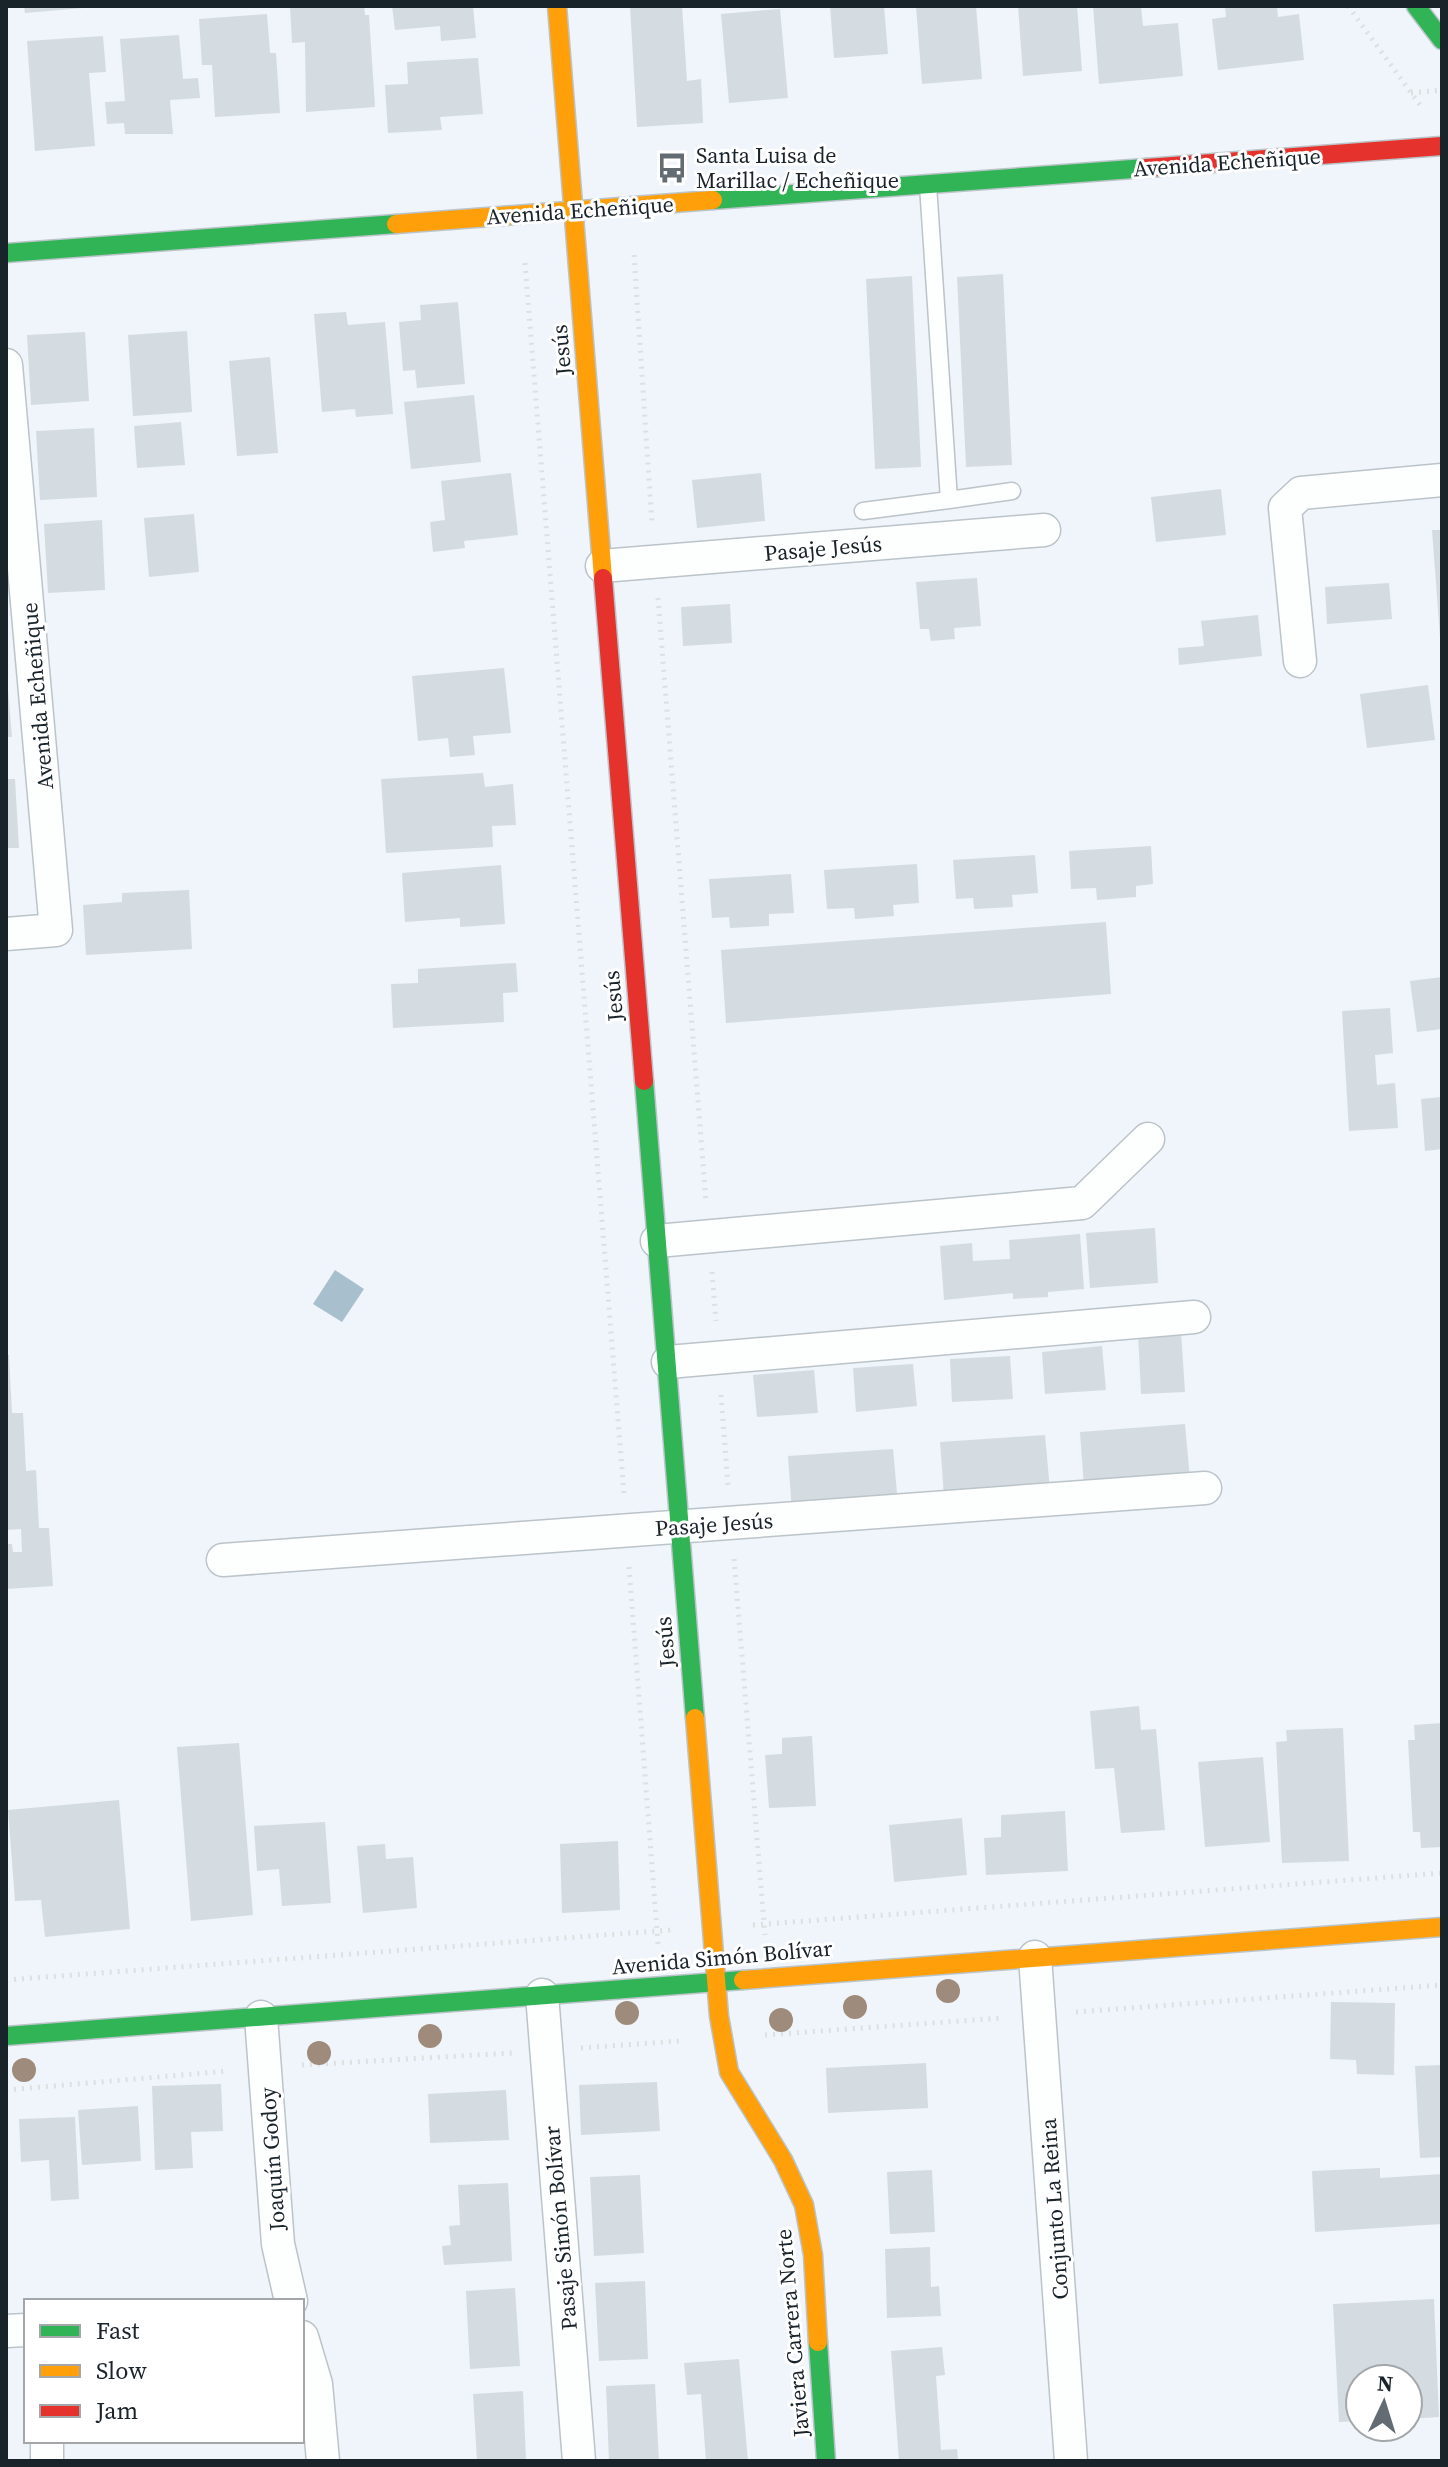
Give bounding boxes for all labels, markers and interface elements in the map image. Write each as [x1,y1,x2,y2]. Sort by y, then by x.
place label: Santa Luisa de Marillac / Echeñique [696,140,899,195]
street label: Avenida Echeñique [1132,140,1322,184]
bus stop icon: Santa Luisa de Marillac / Echeñique [655,151,689,185]
street label: Avenida Echeñique [485,188,675,232]
street label: Jesús [544,323,578,378]
street label: Pasaje Jesús [763,528,883,568]
street label: Avenida Echeñique [14,601,60,791]
street label: Jesús [596,969,630,1024]
street label: Pasaje Jesús [654,1505,774,1543]
street label: Jesús [648,1615,682,1670]
street label: Avenida Simón Bolívar [610,1932,834,1982]
street label: Joaquín Godoy [252,2085,292,2233]
street label: Conjunto La Reina [1033,2117,1075,2301]
street label: Pasaje Simón Bolívar [536,2124,584,2331]
street label: Javiera Carrera Norte [768,2228,816,2439]
legend [24,2299,304,2443]
text: Fast [96,2314,140,2347]
text: Slow [96,2354,147,2387]
north arrow [1344,2363,1424,2443]
text: N [1376,2368,1394,2399]
text: Jam [95,2394,138,2427]

